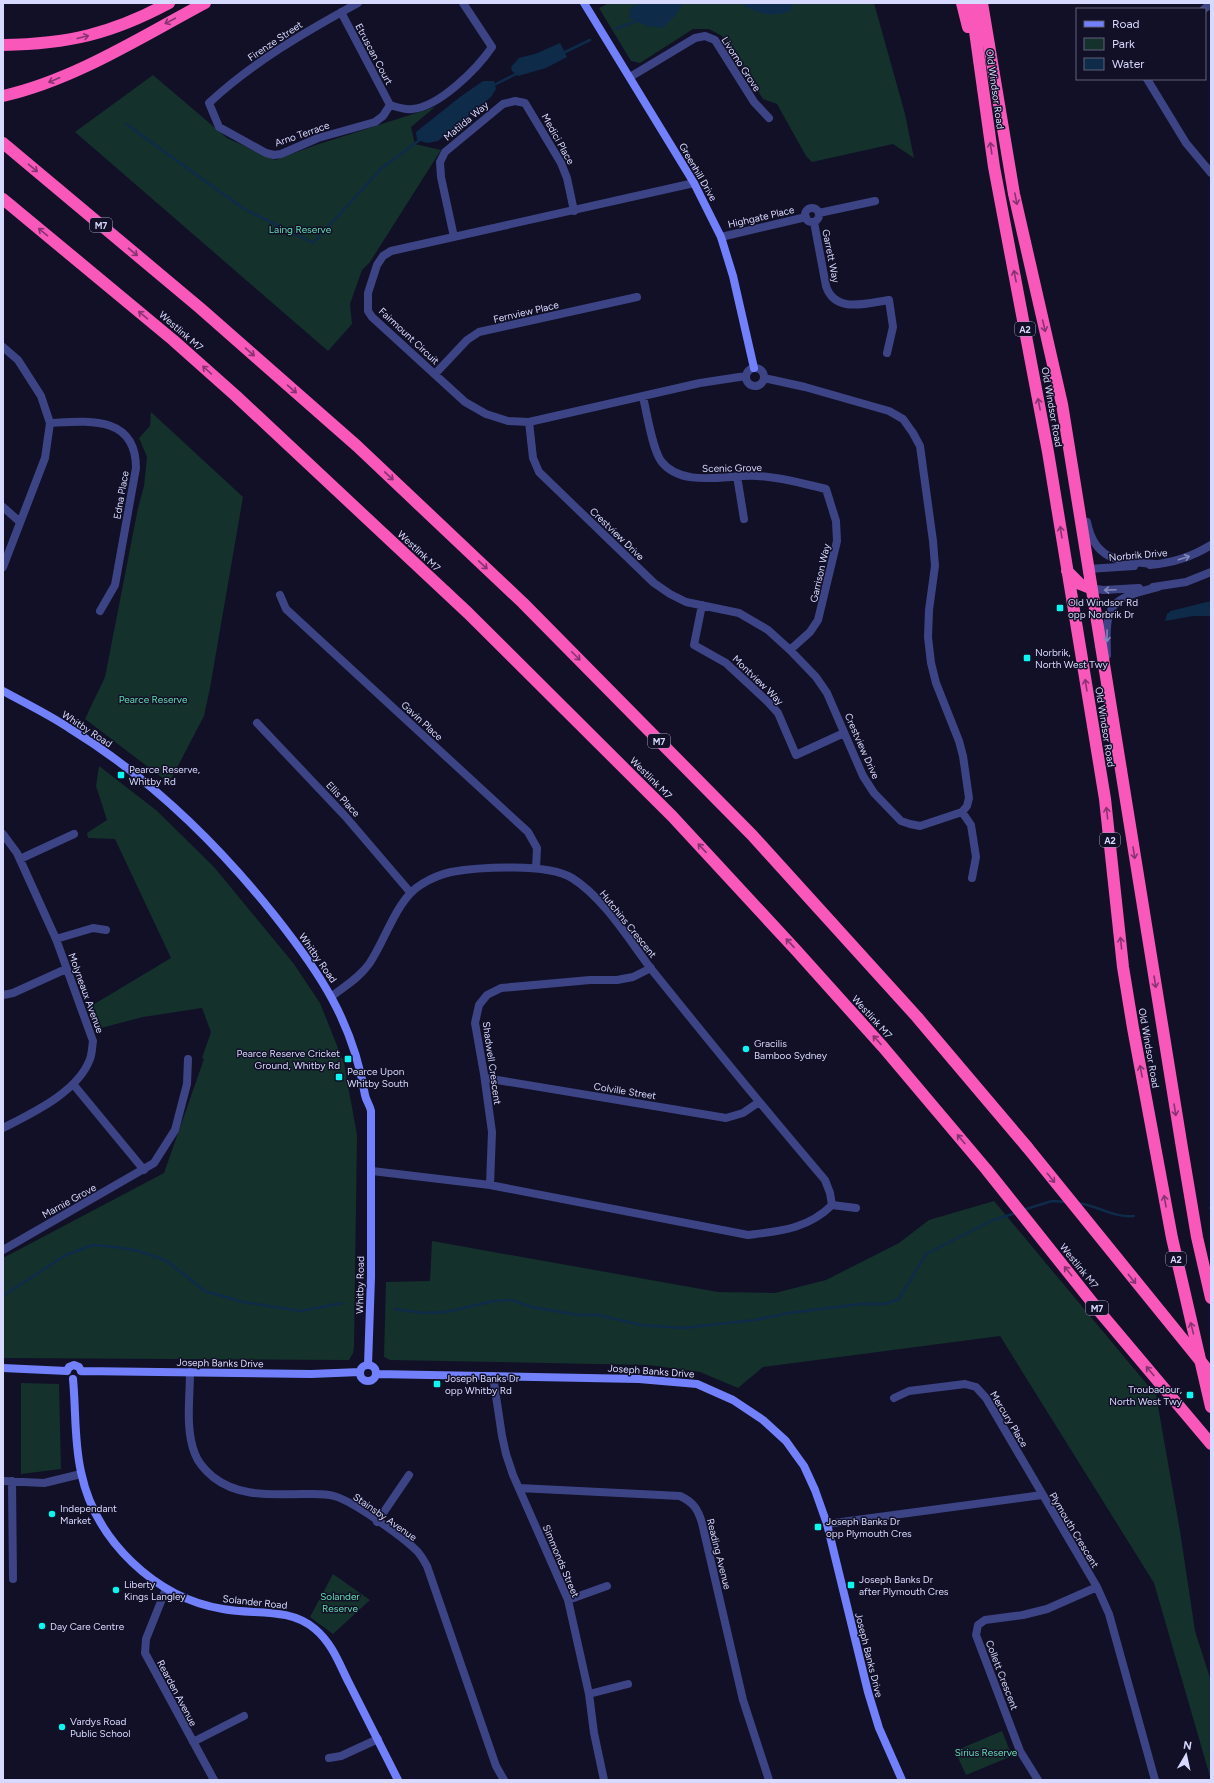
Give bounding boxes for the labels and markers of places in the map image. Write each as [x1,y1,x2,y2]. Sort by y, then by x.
place label: Old Windsor Rd opp Norbrik Dr [1068,596,1138,621]
marker: Old Windsor Rd opp Norbrik Dr [1055,603,1065,613]
place label: Norbrik, North West Twy [1035,646,1109,671]
marker: Norbrik, North West Twy [1022,653,1032,663]
place label: Pearce Reserve, Whitby Rd [129,763,200,788]
marker: Pearce Reserve, Whitby Rd [116,770,126,780]
place label: Gracilis Bamboo Sydney [754,1037,828,1062]
marker: Gracilis Bamboo Sydney [741,1044,751,1054]
place label: Pearce Reserve Cricket Ground, Whitby Rd [236,1047,340,1072]
marker: Pearce Reserve Cricket Ground, Whitby Rd [343,1054,353,1064]
place label: Pearce Upon Whitby South [347,1065,409,1090]
marker: Pearce Upon Whitby South [334,1072,344,1082]
place label: Joseph Banks Dr opp Whitby Rd [445,1372,520,1397]
marker: Joseph Banks Dr opp Whitby Rd [432,1379,442,1389]
place label: Troubadour, North West Twy [1109,1383,1183,1408]
marker: Troubadour, North West Twy [1185,1390,1195,1400]
place label: Independant Market [60,1502,117,1527]
marker: Independant Market [47,1509,57,1519]
place label: Joseph Banks Dr opp Plymouth Cres [826,1515,912,1540]
marker: Joseph Banks Dr opp Plymouth Cres [813,1522,823,1532]
place label: Joseph Banks Dr after Plymouth Cres [859,1573,949,1598]
place label: Liberty Kings Langley [124,1578,186,1603]
marker: Joseph Banks Dr after Plymouth Cres [846,1580,856,1590]
marker: Liberty Kings Langley [111,1585,121,1595]
place label: Day Care Centre [50,1620,125,1633]
marker: Day Care Centre [37,1621,47,1631]
place label: Vardys Road Public School [70,1715,131,1740]
marker: Vardys Road Public School [57,1722,67,1732]

